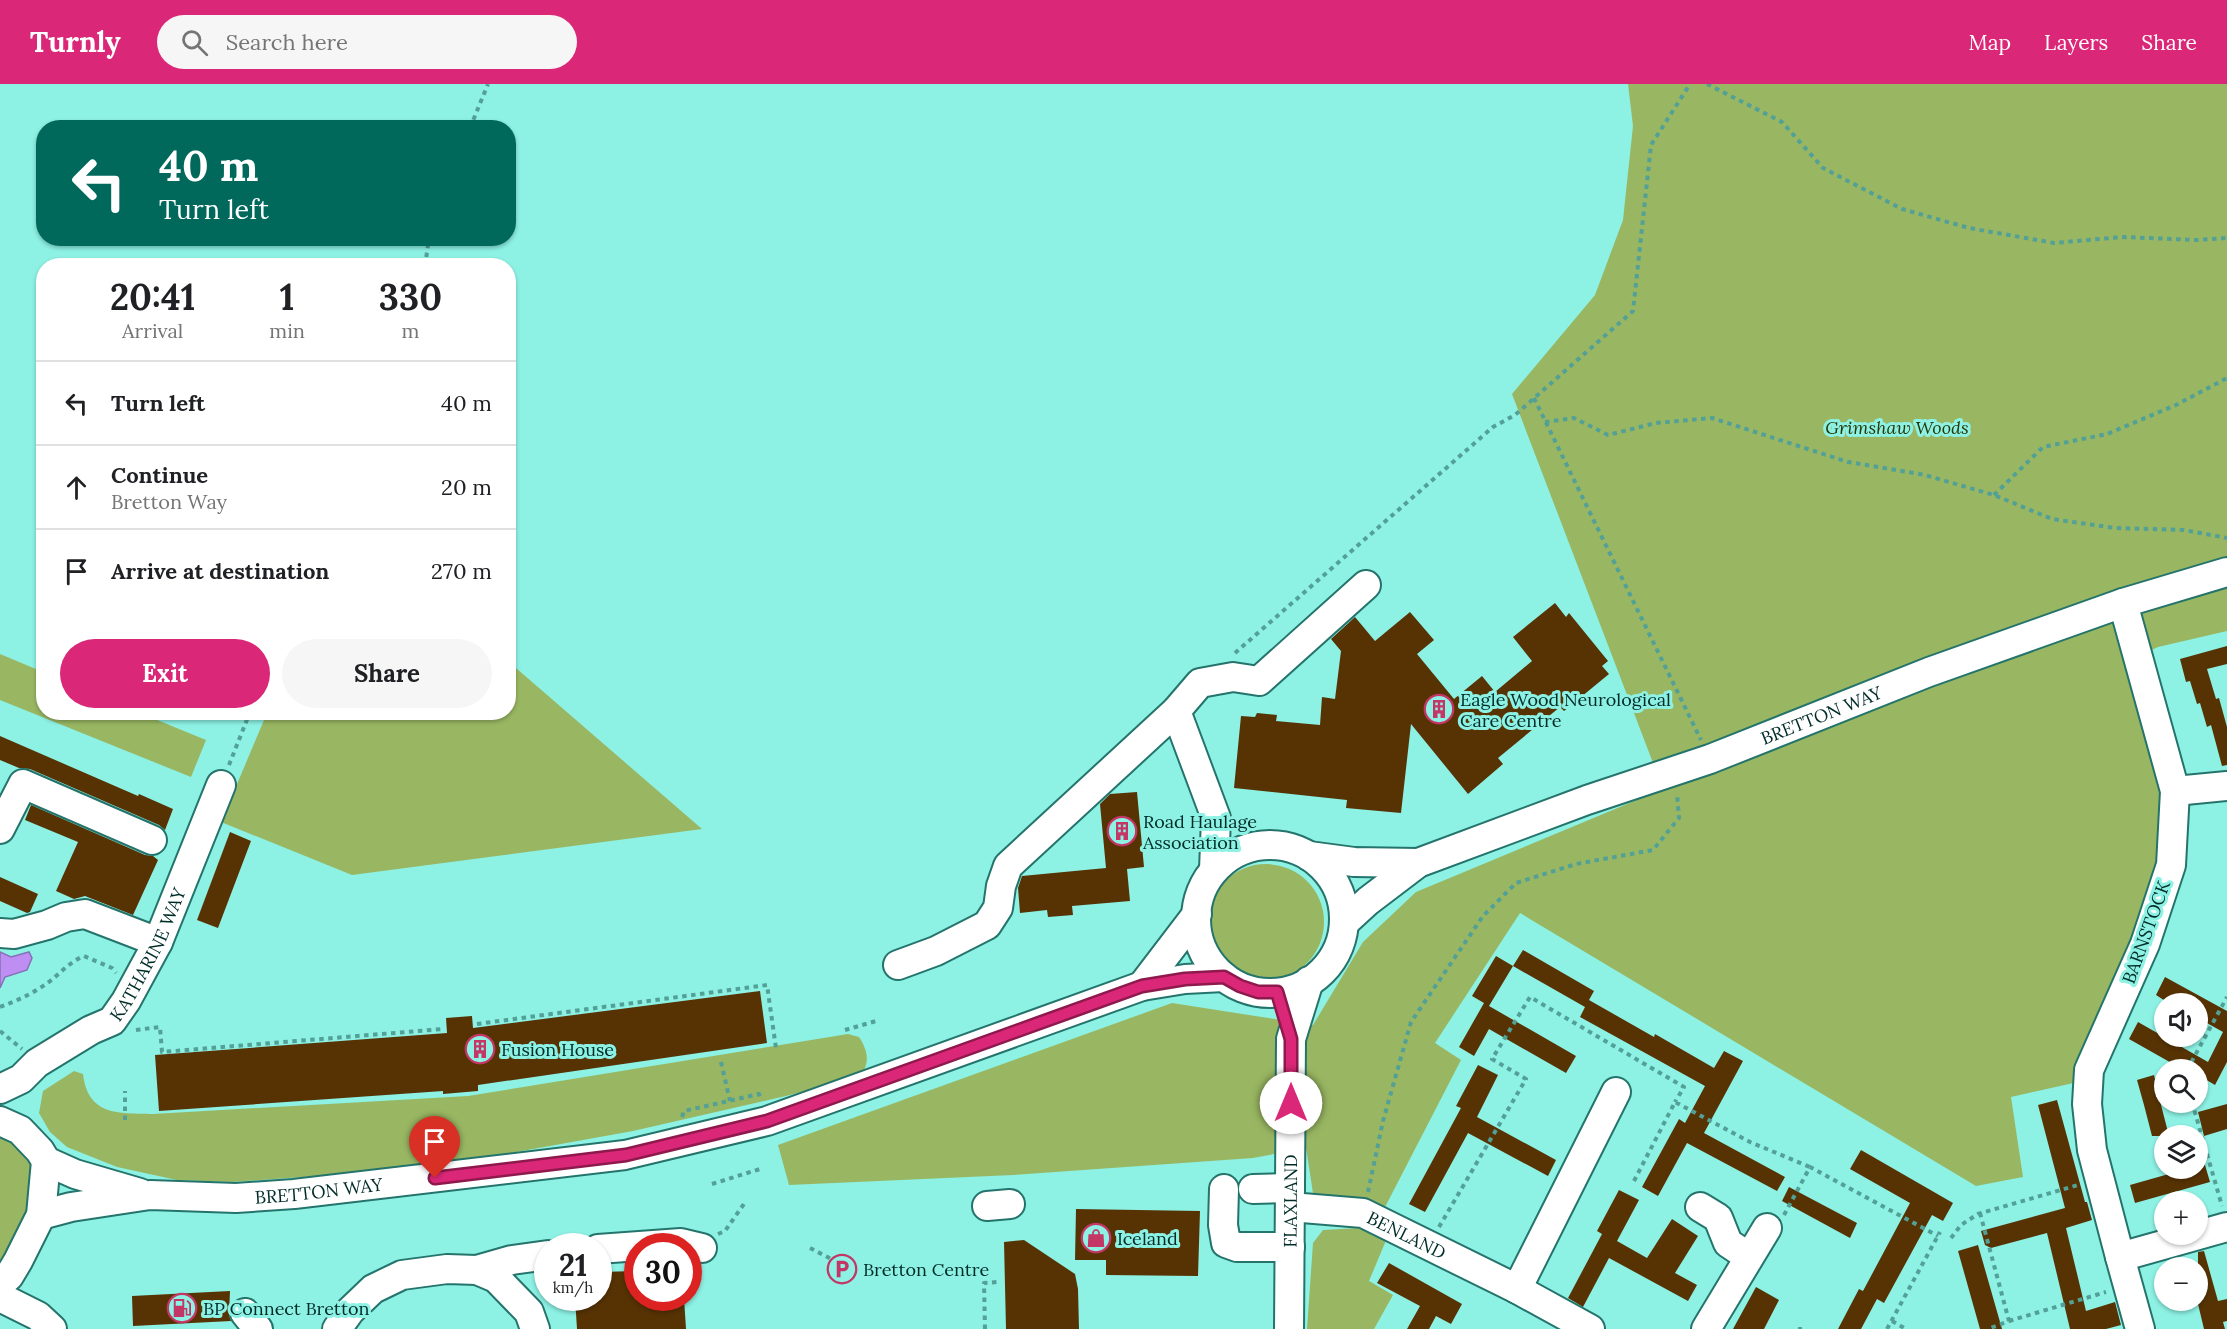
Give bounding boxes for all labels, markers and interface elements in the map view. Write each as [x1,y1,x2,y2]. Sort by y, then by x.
search box [157,15,577,69]
text: Turnly [30,24,121,60]
icon: search [178,26,211,59]
text: Search here [226,28,348,56]
text: Map [1968,29,2011,56]
text: Layers [2044,29,2108,56]
text: Share [2141,29,2197,56]
text: 40 m [159,139,258,193]
icon: left [60,144,138,222]
text: Turn left [159,192,269,226]
text: 20:41 [110,274,195,320]
text: 1 [280,274,294,320]
text: 330 [379,274,442,320]
text: Arrival [122,318,183,343]
text: min [269,318,305,343]
text: m [401,318,419,343]
icon: left [60,387,93,420]
text: Turn left [111,389,205,417]
text: 40 m [441,389,492,417]
park label: Grimshaw Woods [1825,416,1969,439]
text: Continue [111,461,208,489]
icon: ahead [60,471,93,504]
text: 20 m [441,473,492,501]
text: Bretton Way [111,489,227,514]
icon: arrive [60,555,93,588]
text: Arrive at destination [111,557,329,585]
text: 270 m [431,557,492,585]
button: Exit [60,639,270,708]
button: Share [282,639,492,708]
street label: BRETTON WAY [1757,680,1886,749]
place label: Eagle Wood Neurological Care Centre [1460,688,1671,732]
building icon: Eagle Wood Neurological Care Centre [1423,693,1455,725]
place label: Road Haulage Association [1142,810,1257,854]
building icon: Road Haulage Association [1106,815,1138,847]
street label: BARNSTOCK [2117,877,2175,987]
street label: KATHARINE WAY [104,884,190,1025]
map controls [2154,993,2208,1311]
button: sound [2154,993,2208,1047]
building icon: Fusion House [464,1033,496,1065]
place label: Fusion House [501,1038,614,1061]
button: search [2154,1059,2208,1113]
position arrow [1259,1071,1323,1135]
pin [409,1116,460,1178]
icon: arrive [418,1125,451,1158]
button: layers [2154,1125,2208,1179]
street label: FLAXLAND [1278,1154,1302,1248]
street label: BRETTON WAY [254,1172,384,1208]
button: + [2154,1191,2208,1245]
street label: BENLAND [1363,1205,1450,1264]
shop icon: Iceland [1080,1222,1112,1254]
place label: Iceland [1117,1227,1178,1250]
speed limit sign: 30 [624,1233,702,1311]
text: 21 [559,1246,587,1284]
parking icon: Bretton Centre [826,1253,858,1285]
button: − [2154,1257,2208,1311]
place label: Bretton Centre [863,1258,989,1281]
text: km/h [553,1278,593,1297]
fuel station icon: BP Connect Bretton [166,1292,198,1324]
place label: BP Connect Bretton [203,1297,369,1320]

